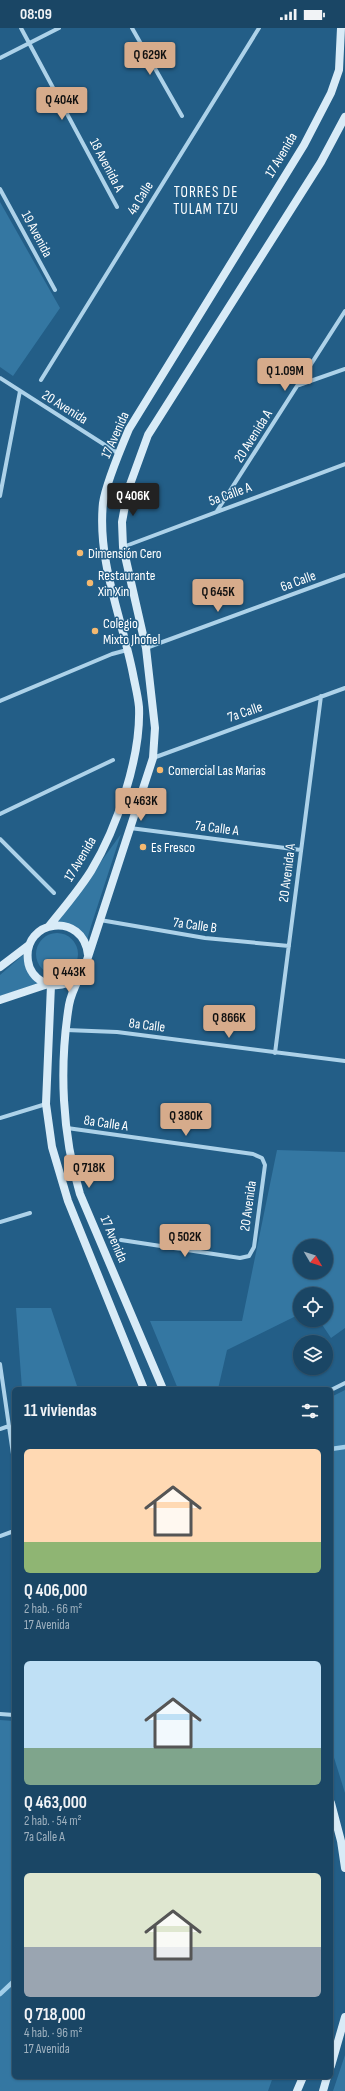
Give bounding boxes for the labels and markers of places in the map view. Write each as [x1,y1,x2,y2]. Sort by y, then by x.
pin: Q 629K [117,42,183,76]
pin: Q 404K [29,87,95,121]
pin: Q 1.09M [248,358,322,392]
pin: Q 406K [100,483,166,517]
place label: Dimensión Cero [88,545,162,562]
marker: Dimensión Cero [75,548,85,558]
place label: Restaurante Xin Xin [97,567,155,600]
marker: Restaurante Xin Xin [85,578,95,588]
pin: Q 645K [185,579,251,613]
place label: Colegio Mixto Jhofiel [103,615,160,648]
marker: Colegio Mixto Jhofiel [90,626,100,636]
place label: Comercial Las Marias [168,762,266,779]
marker: Comercial Las Marias [155,765,165,775]
pin: Q 463K [108,788,174,822]
place label: Es Fresco [151,839,195,856]
marker: Es Fresco [138,842,148,852]
pin: Q 443K [36,959,102,993]
pin: Q 866K [196,1005,262,1039]
pin: Q 380K [153,1103,219,1137]
pin: Q 718K [56,1155,122,1189]
pin: Q 502K [152,1224,218,1258]

